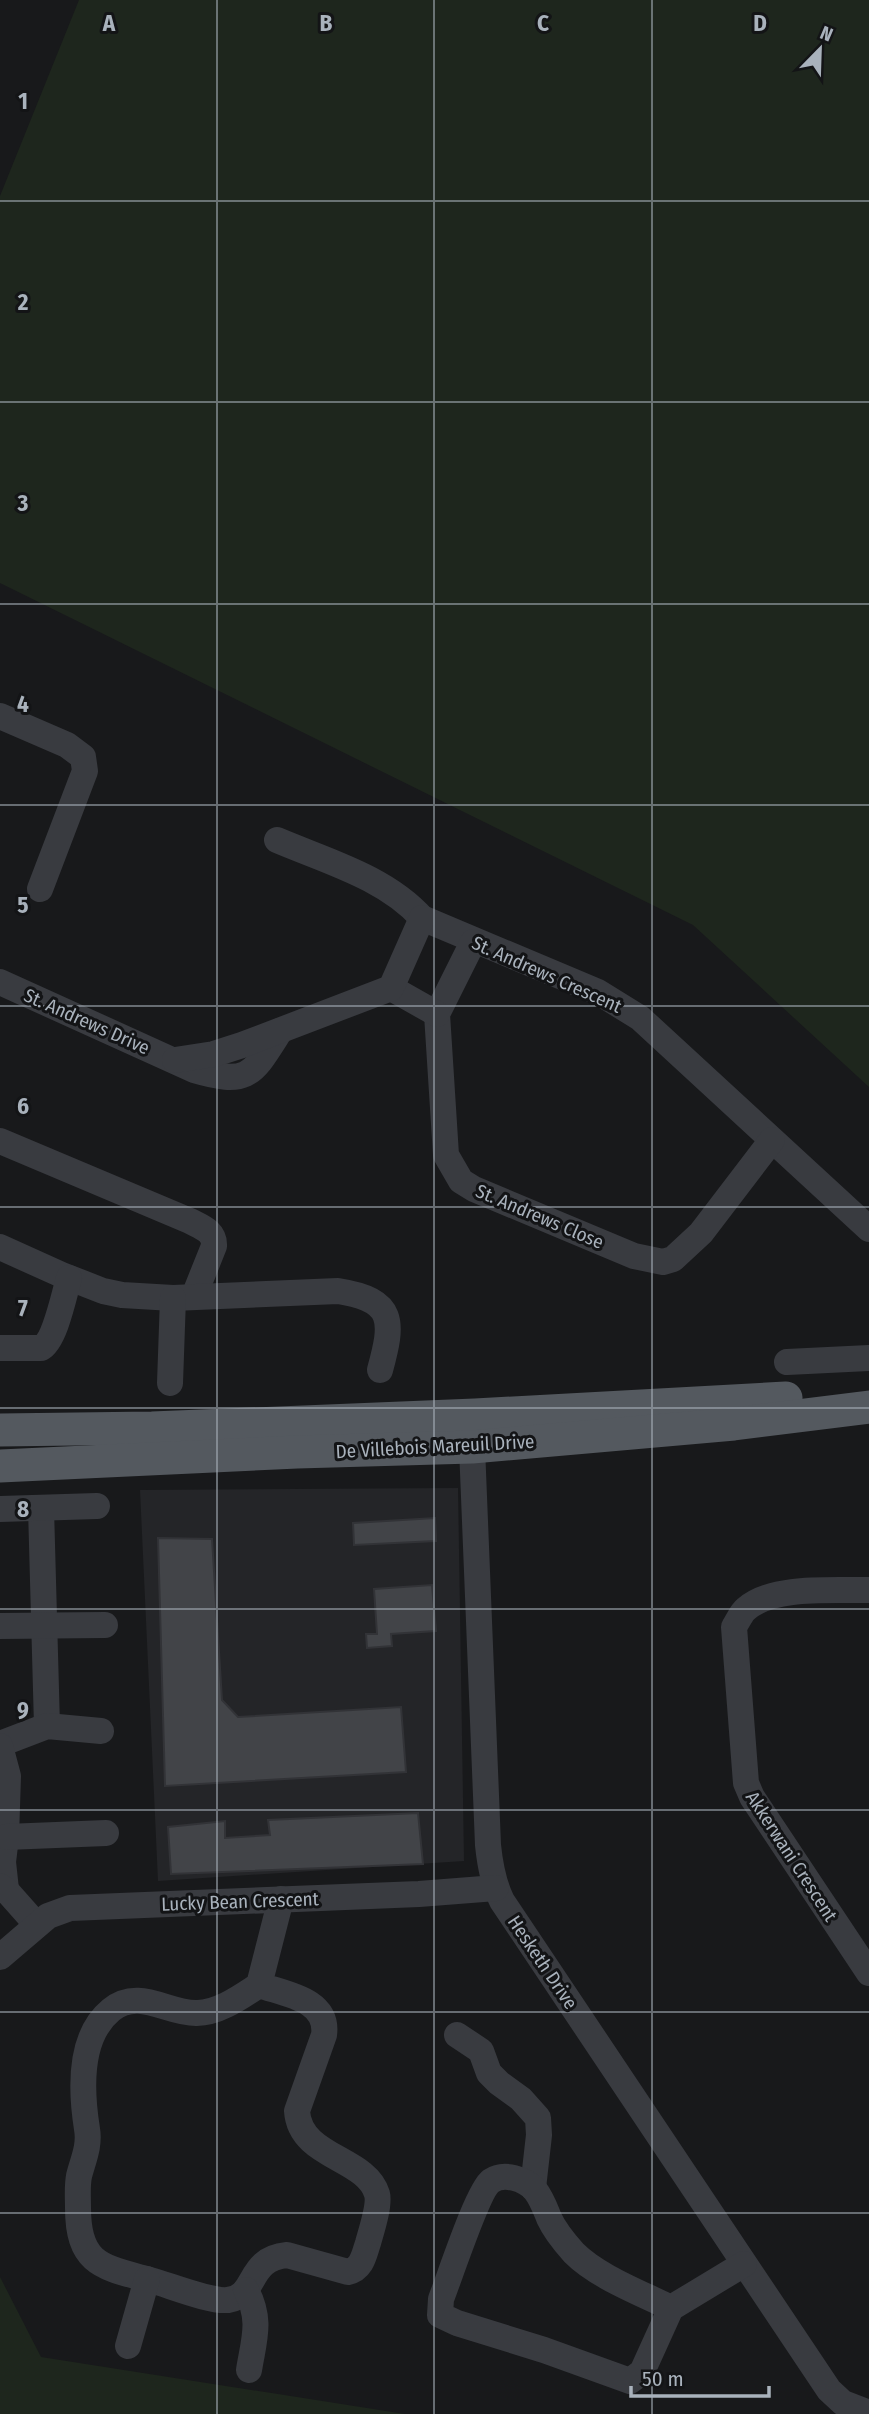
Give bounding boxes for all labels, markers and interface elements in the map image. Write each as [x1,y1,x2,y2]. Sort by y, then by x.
text: A [102,9,116,37]
text: B [320,9,333,37]
text: C [537,9,549,37]
text: D [753,9,767,37]
north arrow [785,14,855,84]
text: N [817,21,836,47]
text: 1 [18,87,28,115]
text: 2 [17,288,29,316]
text: 3 [17,489,29,517]
text: 4 [17,690,29,718]
text: 5 [17,891,29,919]
street label: St. Andrews Crescent [468,931,626,1018]
street label: St. Andrews Drive [20,983,153,1059]
text: 6 [17,1092,29,1120]
street label: St. Andrews Close [472,1179,607,1254]
text: 7 [18,1294,28,1322]
street label: De Villebois Mareuil Drive [335,1430,535,1463]
text: 8 [17,1495,29,1523]
text: 9 [17,1696,29,1724]
street label: Akkerwani Crescent [741,1787,843,1926]
street label: Lucky Bean Crescent [161,1887,320,1916]
street label: Hesketh Drive [503,1911,582,2013]
scale bar [631,2354,769,2398]
text: 50 m [642,2366,684,2392]

